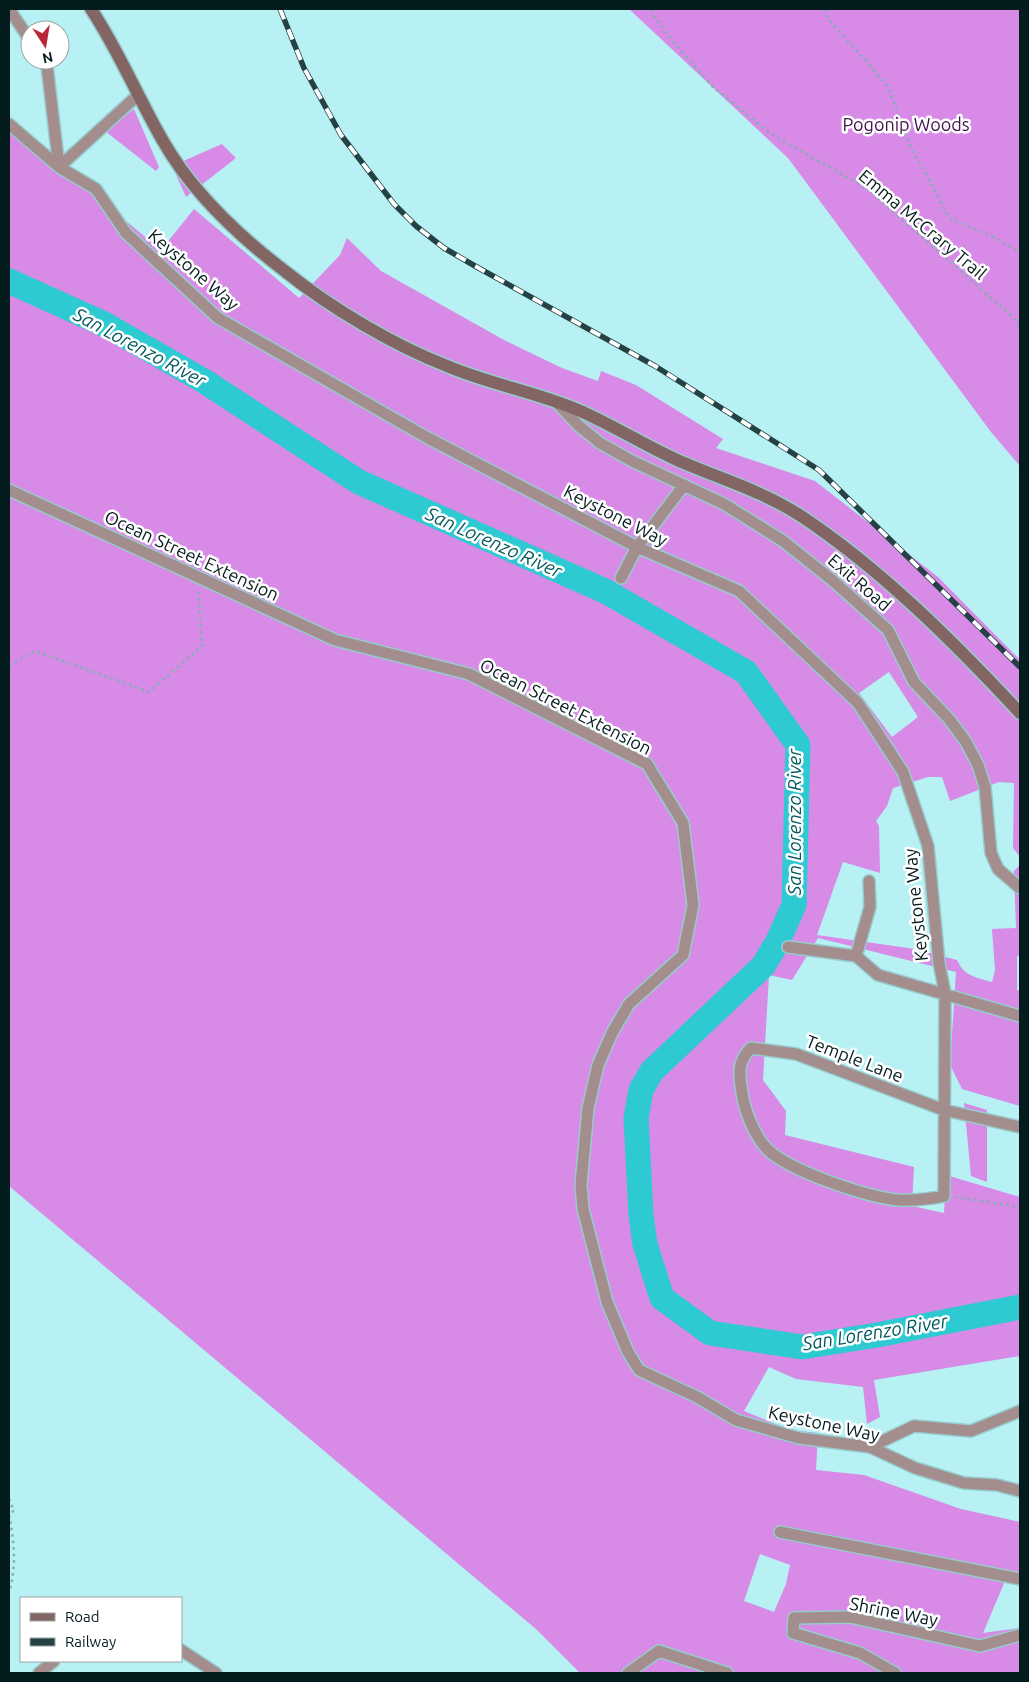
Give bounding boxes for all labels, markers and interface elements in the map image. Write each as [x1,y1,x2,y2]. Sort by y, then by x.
north arrow [20,20,70,70]
text: N [41,49,54,67]
park label: Pogonip Woods [842,114,970,134]
street label: Emma McCrary Trail [855,165,991,283]
street label: Keystone Way [145,224,244,314]
water label: San Lorenzo River [69,302,211,391]
street label: Keystone Way [561,480,671,550]
water label: San Lorenzo River [422,502,566,582]
street label: Ocean Street Extension [102,506,282,604]
street label: Exit Road [825,549,895,615]
street label: Ocean Street Extension [477,654,655,758]
water label: San Lorenzo River [783,748,805,896]
street label: Keystone Way [899,847,931,962]
street label: Temple Lane [804,1030,906,1086]
water label: San Lorenzo River [800,1310,950,1354]
street label: Keystone Way [767,1401,882,1445]
street label: Shrine Way [848,1593,940,1629]
legend [20,1597,182,1662]
text: Road [65,1608,100,1625]
text: Railway [65,1633,116,1650]

